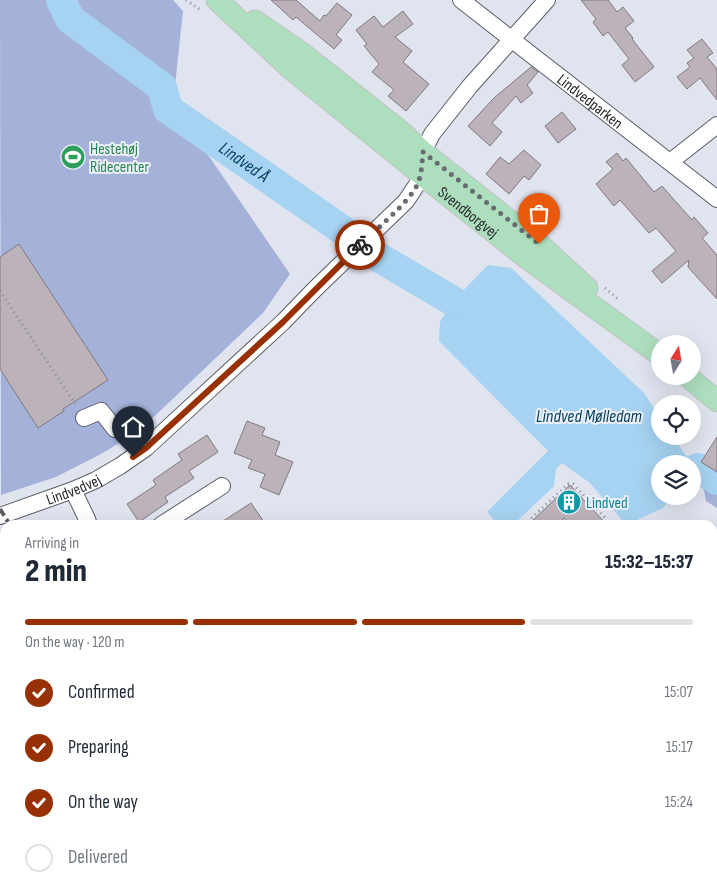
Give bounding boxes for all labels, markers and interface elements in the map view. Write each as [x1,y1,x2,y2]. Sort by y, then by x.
street label: Lindvedparken [553,70,626,133]
water label: Lindved Å [215,138,273,187]
place label: Hestehøj Ridecenter [90,140,149,177]
sports icon: Hestehøj Ridecenter [60,144,86,170]
street label: Svendborgvej [434,183,502,243]
pin [518,193,560,244]
icon: bag [525,200,553,228]
courier [335,220,385,270]
icon: bike [346,231,374,259]
north arrow [651,335,701,385]
map controls [651,335,701,505]
button: locate [651,395,701,445]
pin [112,406,154,457]
water label: Lindved Mølledam [536,406,642,427]
icon: home [119,413,147,441]
button: layers [651,455,701,505]
street label: Lindvedvej [44,471,105,510]
building icon: Lindved [556,489,582,515]
place label: Lindved [586,494,628,513]
text: Arriving in [25,534,79,553]
text: 15:32–15:37 [605,551,693,574]
text: 2 min [25,552,87,591]
text: On the way · 120 m [25,633,124,652]
icon: check [25,679,53,707]
text: Confirmed [68,681,135,704]
text: 15:07 [664,683,693,702]
icon: check [25,734,53,762]
text: Preparing [68,736,129,759]
text: 15:17 [666,738,693,757]
icon: check [25,789,53,817]
text: On the way [68,791,138,814]
text: 15:24 [665,793,693,812]
text: Delivered [68,846,128,869]

